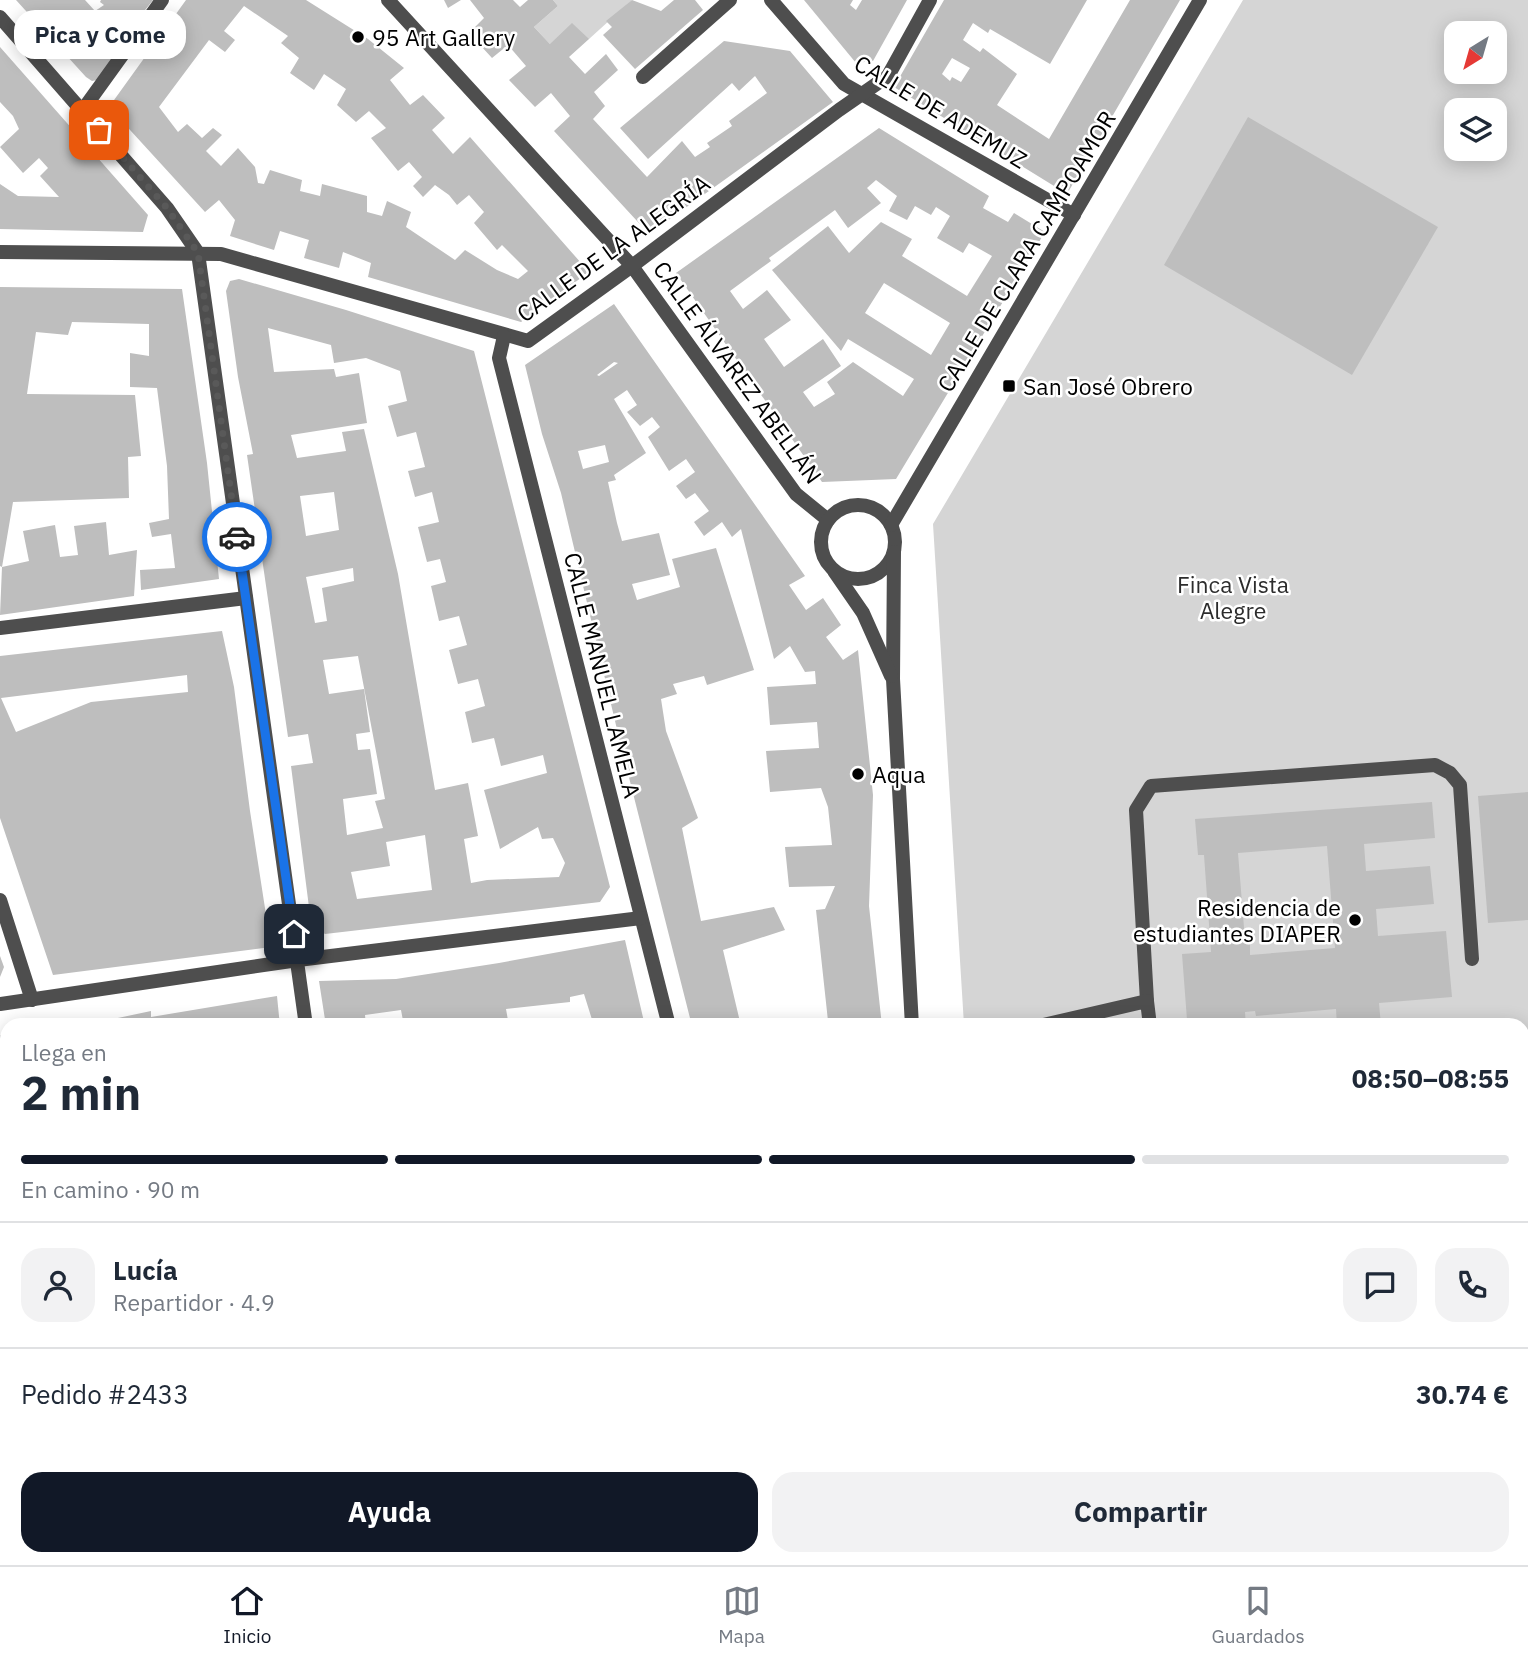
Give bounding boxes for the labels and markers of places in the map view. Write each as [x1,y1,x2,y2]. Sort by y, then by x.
callout: Pica y Come [13,11,185,60]
place label: 95 Art Gallery [372,22,516,52]
marker: 95 Art Gallery [350,29,366,45]
pin [69,100,129,160]
place label: San José Obrero [1023,371,1193,401]
marker: San José Obrero [1001,378,1017,394]
place label: Aqua [872,759,925,789]
marker: Aqua [850,766,866,782]
place label: Residencia de estudiantes DIAPER [1133,892,1341,948]
pin [264,904,324,964]
marker: Residencia de estudiantes DIAPER [1347,912,1363,928]

